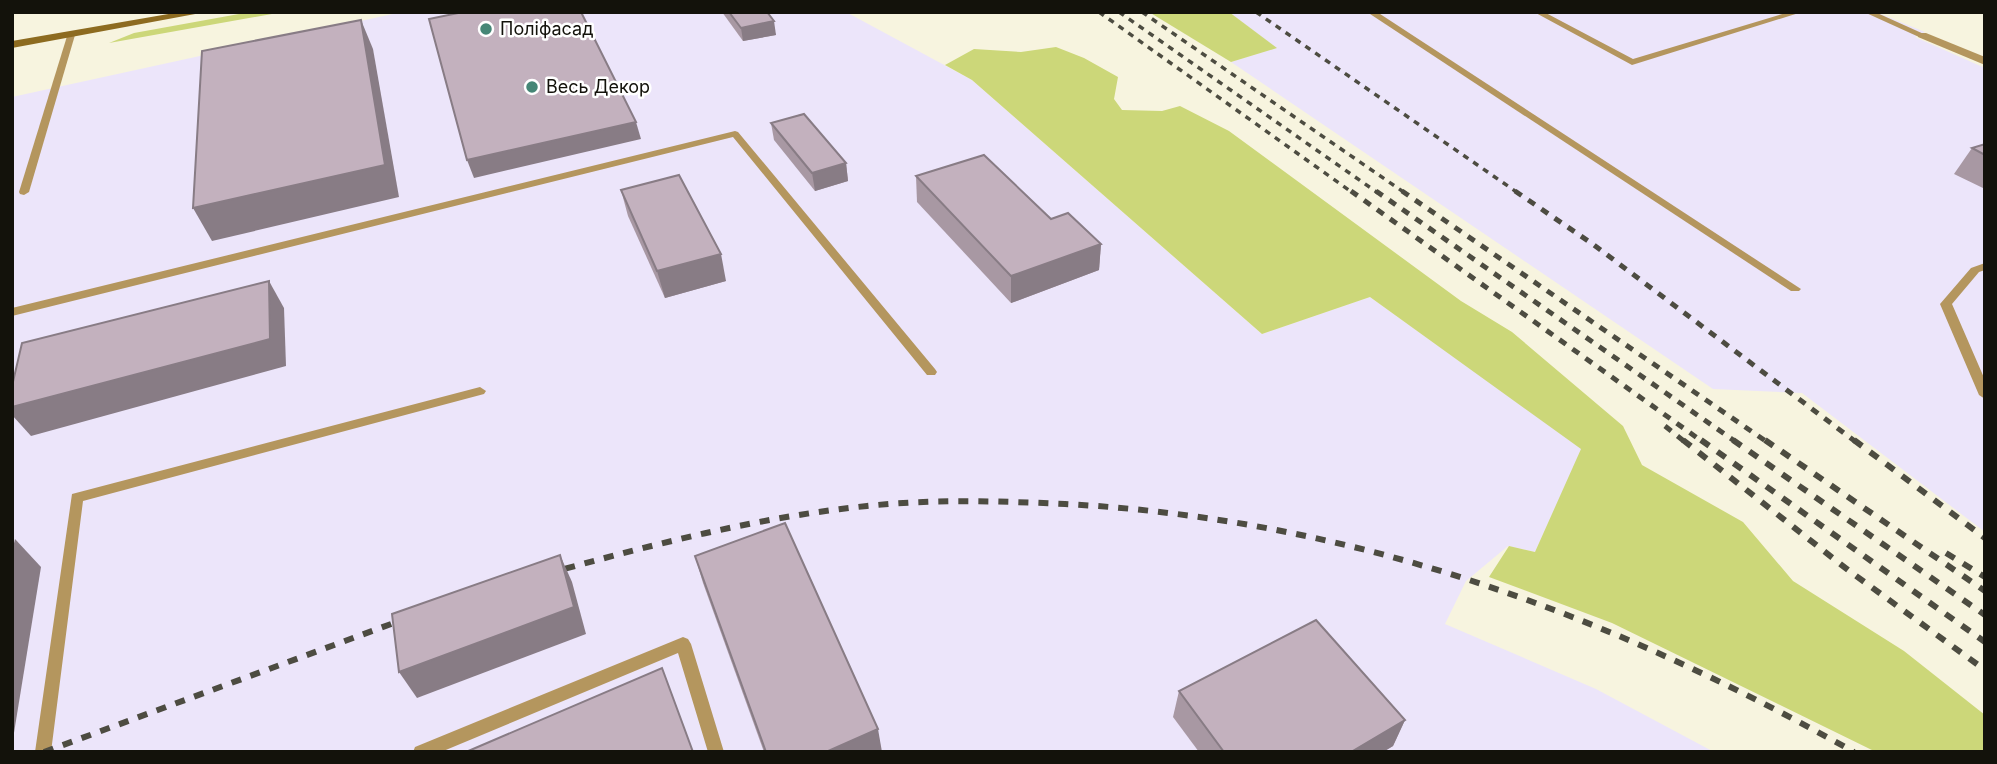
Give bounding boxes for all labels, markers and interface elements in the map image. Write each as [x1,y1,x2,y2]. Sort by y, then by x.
place label: Поліфасад [500,18,593,39]
marker: Поліфасад [478,21,494,37]
place label: Весь Декор [546,76,650,97]
marker: Весь Декор [524,79,540,95]

